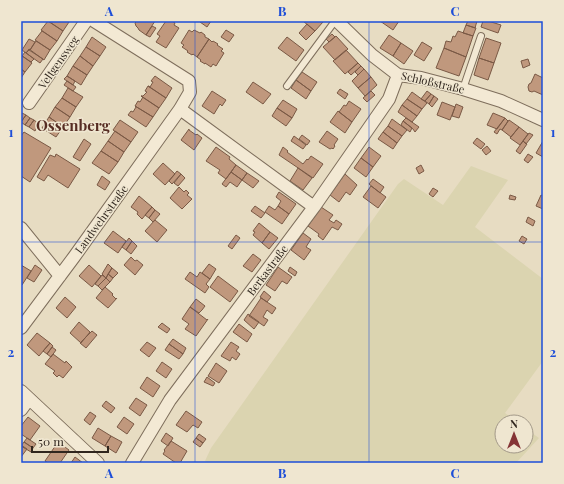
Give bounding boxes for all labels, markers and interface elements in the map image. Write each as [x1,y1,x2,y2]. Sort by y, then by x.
text: A [104,2,114,19]
text: B [278,2,287,19]
text: C [450,2,460,19]
street label: Veltgensweg [34,32,82,92]
street label: Schloßstraße [400,67,466,97]
district label: Ossenberg [36,115,111,135]
text: 1 [9,123,14,140]
text: 1 [551,123,556,140]
street label: Landwehrstraße [71,181,131,256]
street label: Berkastraße [243,241,291,298]
text: 2 [8,343,15,360]
text: 2 [550,343,557,360]
north arrow [494,414,534,454]
text: N [510,416,518,431]
scale bar [32,428,108,454]
text: 50 m [38,433,64,449]
text: A [104,464,114,481]
text: B [278,464,287,481]
text: C [450,464,460,481]

